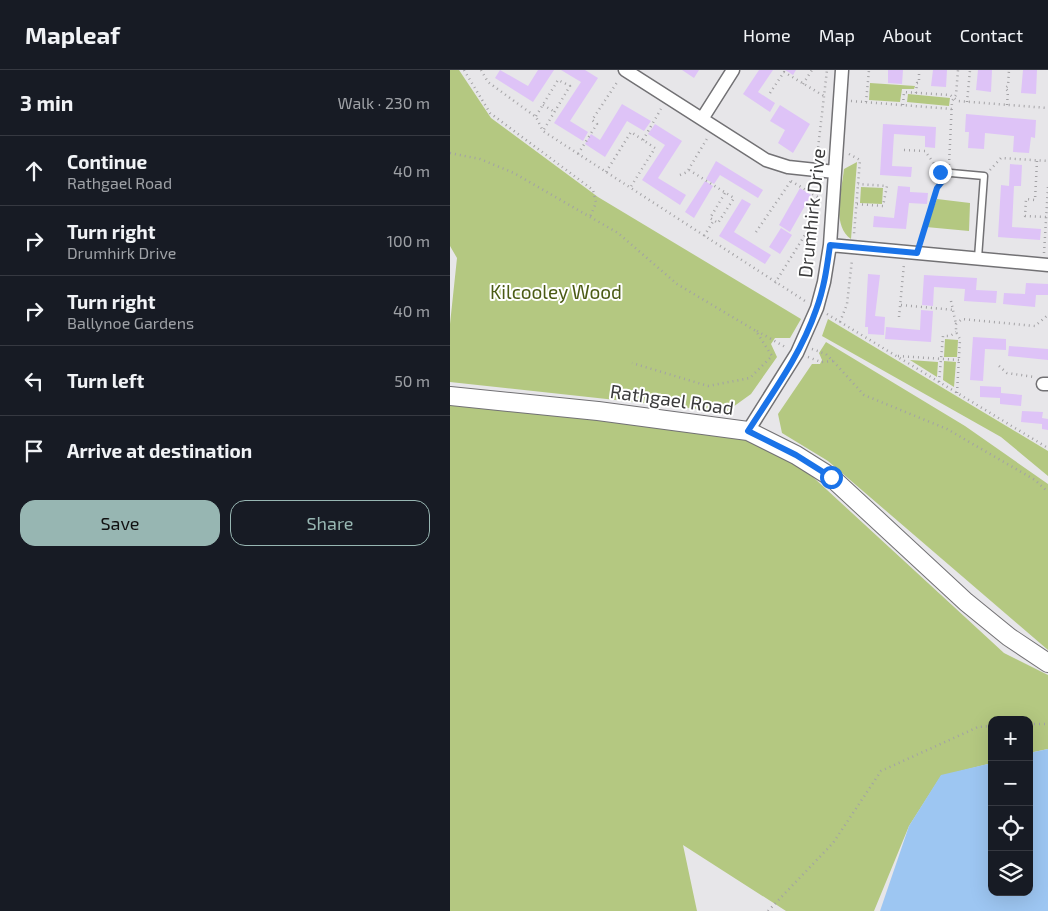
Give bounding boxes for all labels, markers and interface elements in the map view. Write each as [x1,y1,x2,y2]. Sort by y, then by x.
text: Mapleaf [25,20,120,49]
text: Home [743,24,791,46]
text: Map [819,24,855,46]
text: About [883,24,932,46]
text: Contact [960,24,1023,46]
text: 3 min [20,90,73,115]
text: Walk · 230 m [337,93,430,112]
street label: Drumhirk Drive [793,147,829,279]
text: Continue [67,150,147,173]
icon: ahead [20,157,48,185]
text: 40 m [393,161,430,180]
route end [929,161,952,184]
text: Rathgael Road [67,173,172,192]
text: Turn right [67,220,155,243]
icon: right [20,227,48,255]
text: 100 m [387,231,430,250]
text: Drumhirk Drive [67,243,176,262]
park label: Kilcooley Wood [490,280,622,303]
text: Turn right [67,290,155,313]
icon: right [20,297,48,325]
text: 40 m [393,301,430,320]
text: Ballynoe Gardens [67,313,194,332]
icon: left [20,367,48,395]
text: Turn left [67,369,144,392]
text: 50 m [394,371,430,390]
street label: Rathgael Road [609,379,735,419]
icon: arrive [20,437,48,465]
text: Arrive at destination [67,439,252,462]
route start [820,466,843,489]
button: Save [20,500,220,546]
button: Share [230,500,430,546]
map controls [988,716,1033,896]
button: + [988,716,1033,761]
button: − [988,761,1033,806]
button: locate [988,806,1033,851]
button: layers [988,851,1033,896]

